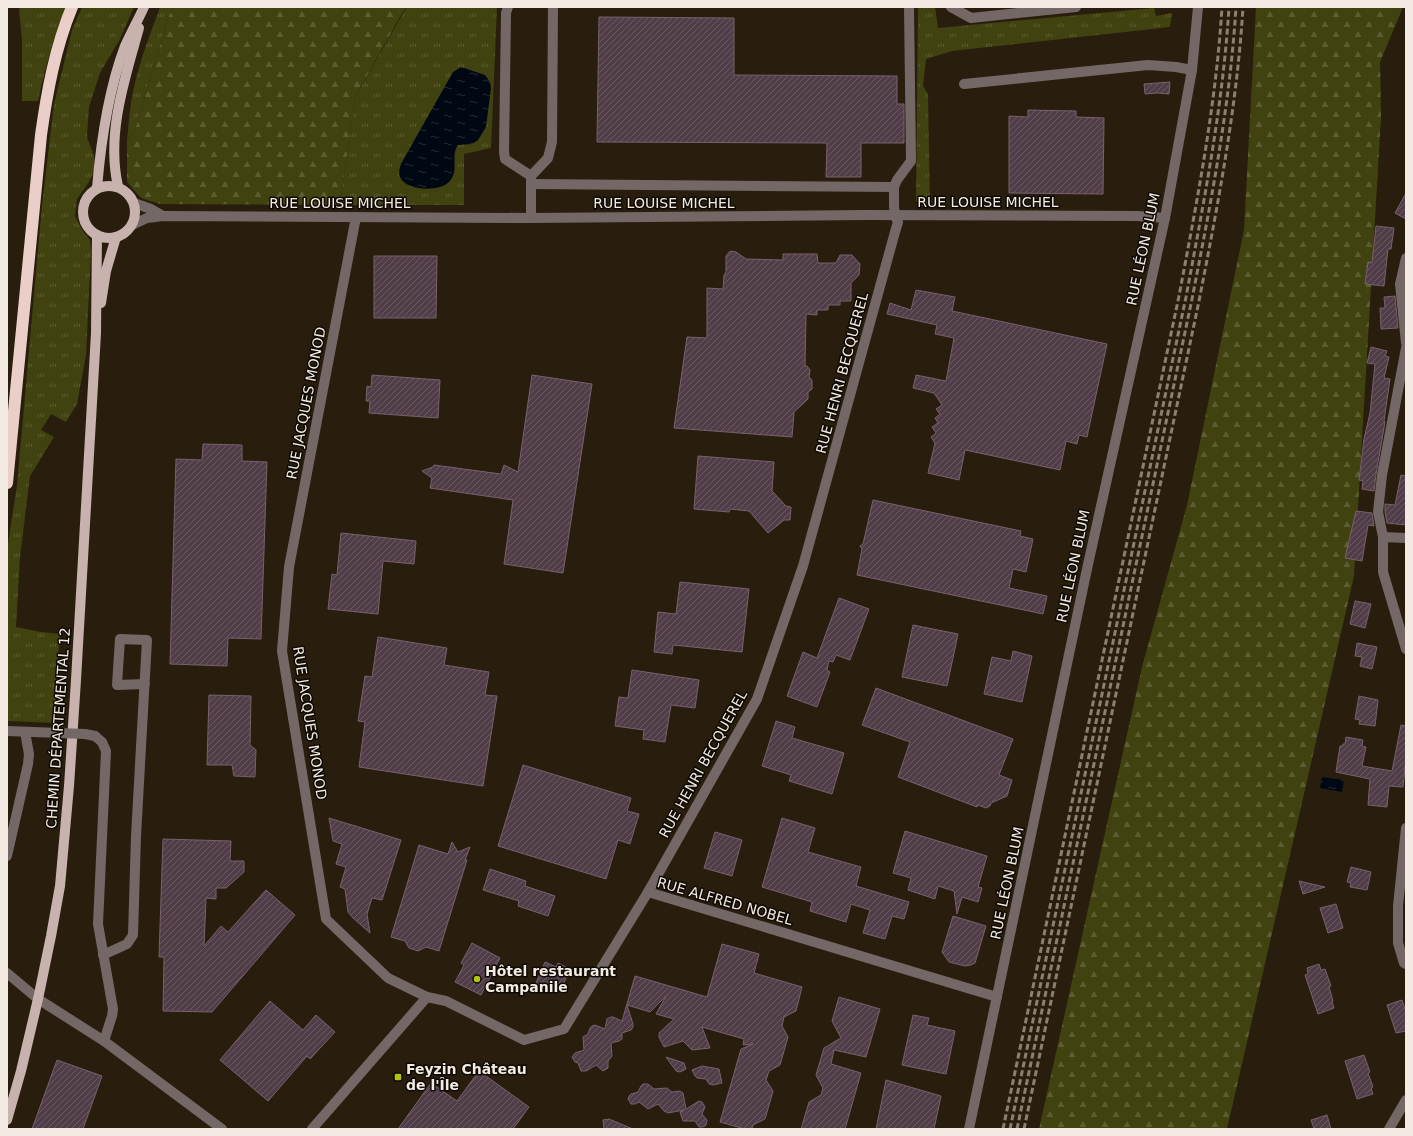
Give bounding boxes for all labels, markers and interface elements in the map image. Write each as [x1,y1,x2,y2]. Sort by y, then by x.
street label: RUE LÉON BLUM [1123,191,1163,307]
street label: RUE LOUISE MICHEL [917,194,1059,210]
street label: RUE LOUISE MICHEL [269,195,411,211]
street label: RUE LOUISE MICHEL [593,195,735,211]
street label: RUE HENRI BECQUEREL [813,291,871,455]
street label: RUE JACQUES MONOD [283,325,329,481]
street label: RUE LÉON BLUM [1053,508,1093,624]
street label: CHEMIN DÉPARTEMENTAL 12 [43,627,73,829]
street label: RUE JACQUES MONOD [290,645,330,801]
street label: RUE HENRI BECQUEREL [656,687,750,841]
street label: RUE LÉON BLUM [987,825,1027,941]
street label: RUE ALFRED NOBEL [655,874,795,928]
place label: Hôtel restaurant Campanile [485,963,616,995]
marker: Hôtel restaurant Campanile [472,974,482,984]
place label: Feyzin Château de l'Île [406,1061,527,1093]
marker: Feyzin Château de l'Île [393,1072,403,1082]

